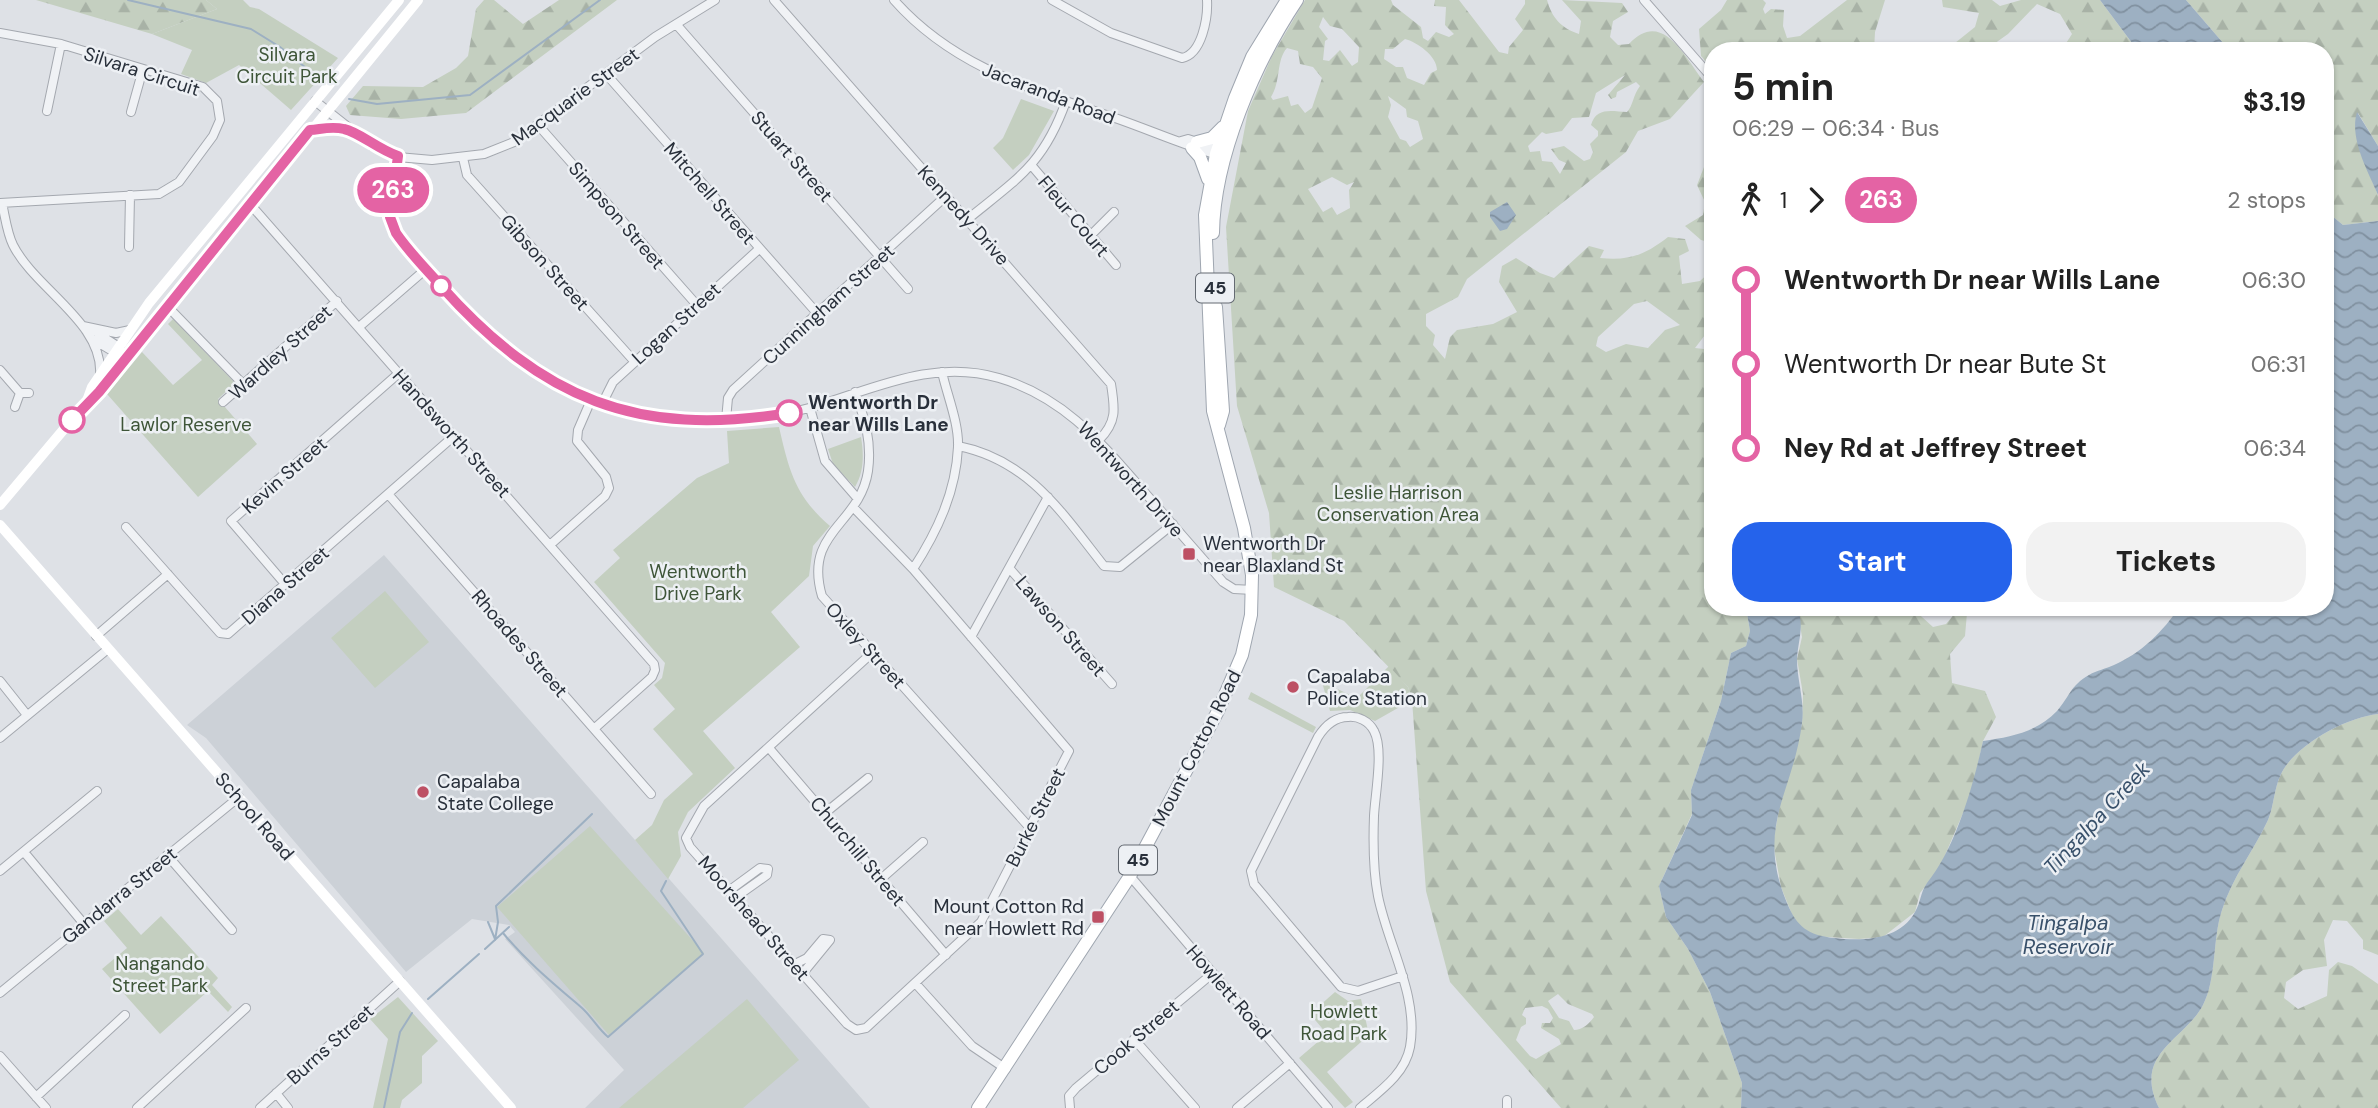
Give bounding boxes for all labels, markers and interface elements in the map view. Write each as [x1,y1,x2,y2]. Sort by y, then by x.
street label: Silvara Circuit [81,41,203,102]
park label: Silvara Circuit Park [236,42,338,89]
street label: Macquarie Street [507,42,644,151]
street label: Jacaranda Road [979,57,1119,130]
text: 5 min [1732,62,1834,112]
text: $3.19 [2243,85,2306,119]
street label: Stuart Street [745,105,838,207]
text: 06:29 – 06:34 · Bus [1732,113,1940,143]
street label: Mitchell Street [658,137,761,250]
street label: Simpson Street [563,156,670,274]
street label: Kennedy Drive [912,160,1015,271]
line badge: 263 [353,167,433,213]
street label: Fleur Court [1032,171,1115,262]
text: 263 [371,174,415,205]
icon: walk [1732,181,1770,219]
icon: forward [1797,181,1835,219]
text: 263 [1859,184,1903,215]
text: 1 [1780,185,1787,215]
text: 2 stops [2227,185,2306,215]
street label: Gibson Street [495,209,595,316]
street label: Cunningham Street [757,238,900,370]
text: Wentworth Dr near Wills Lane [1784,263,2160,297]
text: 06:30 [2242,265,2306,295]
road number: 45 [1196,274,1234,302]
unlabelled marker [431,276,451,296]
street label: Logan Street [627,277,726,370]
street label: Wardley Street [223,299,337,405]
text: Wentworth Dr near Bute St [1784,347,2106,381]
text: 06:31 [2251,349,2306,379]
street label: Handsworth Street [387,364,516,503]
place label: Wentworth Dr near Wills Lane [808,390,949,437]
marker: Wentworth Dr near Wills Lane [776,400,802,426]
unlabelled marker [59,407,85,433]
park label: Lawlor Reserve [120,412,252,437]
street label: Wentworth Drive [1072,416,1189,542]
street label: Kevin Street [236,431,332,519]
text: Ney Rd at Jeffrey Street [1784,431,2087,465]
text: 06:34 [2244,433,2306,463]
park label: Leslie Harrison Conservation Area [1317,480,1479,527]
button: Start [1732,522,2012,602]
button: Tickets [2026,522,2306,602]
place label: Wentworth Dr near Blaxland St [1203,531,1344,578]
street label: Diana Street [236,540,334,630]
marker: Wentworth Dr near Blaxland St [1181,546,1197,562]
park label: Wentworth Drive Park [649,559,747,606]
street label: Lawson Street [1010,571,1111,682]
street label: Rhoades Street [466,584,573,702]
street label: Oxley Street [820,597,911,694]
place label: Capalaba Police Station [1307,664,1427,711]
street label: Mount Cotton Road [1146,666,1247,831]
marker: Capalaba Police Station [1285,679,1301,695]
water label: Tingalpa Creek [2037,755,2157,880]
street label: Burke Street [1000,763,1071,871]
street label: School Road [209,767,300,866]
place label: Capalaba State College [437,769,554,816]
marker: Capalaba State College [415,784,431,800]
street label: Churchill Street [804,791,911,911]
street label: Gandarra Street [57,841,182,950]
road number: 45 [1119,846,1157,874]
street label: Moorshead Street [692,851,815,986]
place label: Mount Cotton Rd near Howlett Rd [933,894,1084,941]
marker: Mount Cotton Rd near Howlett Rd [1090,909,1106,925]
water label: Tingalpa Reservoir [2023,909,2114,961]
street label: Howlett Road [1181,940,1277,1045]
park label: Nangando Street Park [112,951,209,998]
street label: Cook Street [1088,994,1184,1081]
street label: Burns Street [282,999,379,1090]
park label: Howlett Road Park [1301,999,1388,1046]

